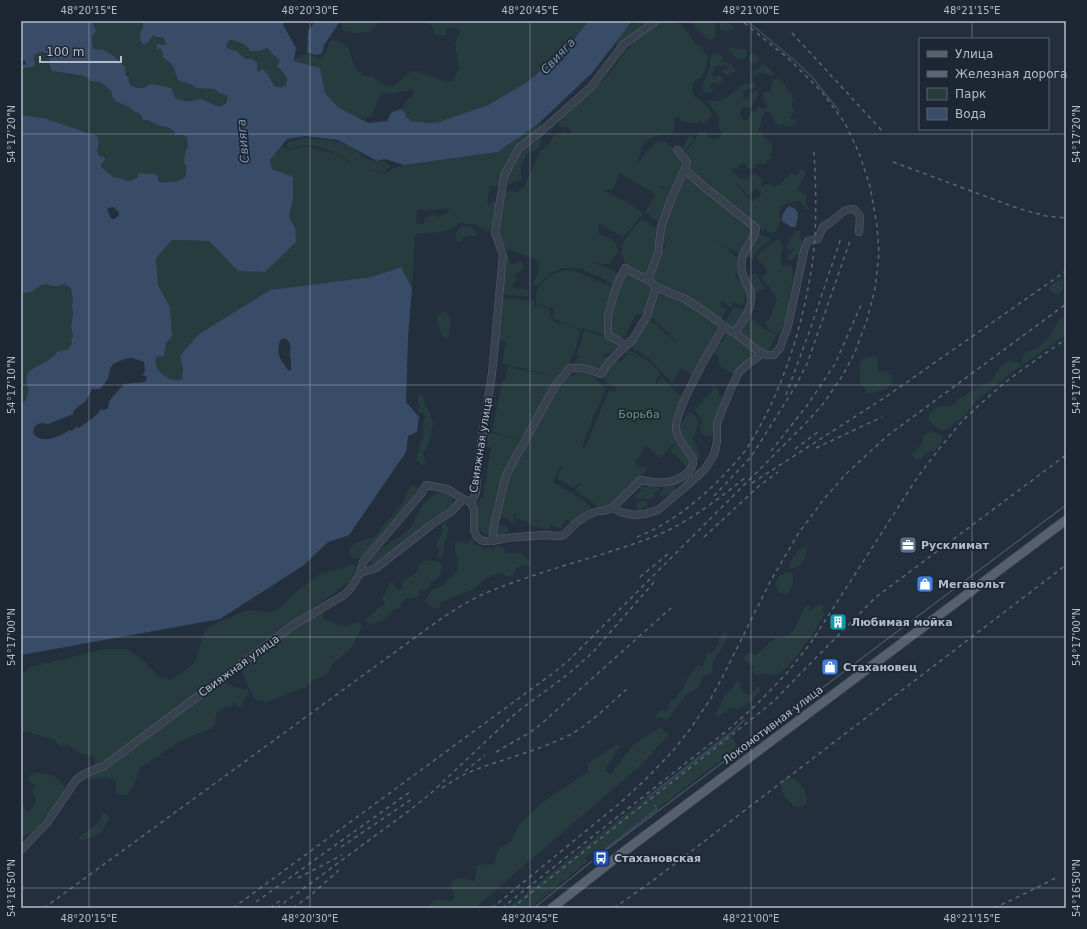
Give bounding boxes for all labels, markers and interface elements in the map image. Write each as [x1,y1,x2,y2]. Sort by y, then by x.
text: 48°20'15"E [61,5,117,16]
text: 48°20'30"E [282,5,338,16]
text: 48°20'45"E [502,5,558,16]
text: 48°21'00"E [723,5,779,16]
text: 48°21'15"E [944,5,1000,16]
water label: Свияга [538,35,578,77]
scale bar [40,38,121,64]
legend [919,38,1049,130]
text: 100 m [46,45,84,59]
text: Улица [955,47,993,61]
text: Железная дорога [955,67,1067,81]
text: Парк [955,87,986,101]
text: 54°17'20"N [6,105,17,163]
text: 54°17'20"N [1071,105,1082,163]
text: Вода [955,107,986,121]
water label: Свияга [234,118,252,164]
text: 54°17'10"N [6,356,17,414]
text: 54°17'10"N [1071,356,1082,414]
street label: Свияжная улица [467,396,495,494]
park label: Борьба [618,408,660,421]
office icon: Русклимат [898,535,918,555]
place label: Русклимат [921,539,989,552]
shop icon: Мегавольт [915,574,935,594]
place label: Мегавольт [938,578,1006,591]
text: 54°17'00"N [6,608,17,666]
text: 54°17'00"N [1071,608,1082,666]
building icon: Любимая мойка [828,612,848,632]
place label: Любимая мойка [851,616,953,629]
street label: Свияжная улица [196,632,282,700]
shop icon: Стахановец [820,657,840,677]
place label: Стахановец [843,661,917,674]
street label: Локомотивная улица [720,683,826,767]
bus stop icon: Стахановская [591,848,611,868]
place label: Стахановская [614,852,701,865]
text: 54°16'50"N [6,859,17,917]
text: 54°16'50"N [1071,859,1082,917]
text: 48°20'15"E [61,913,117,924]
text: 48°20'30"E [282,913,338,924]
text: 48°20'45"E [502,913,558,924]
text: 48°21'00"E [723,913,779,924]
text: 48°21'15"E [944,913,1000,924]

